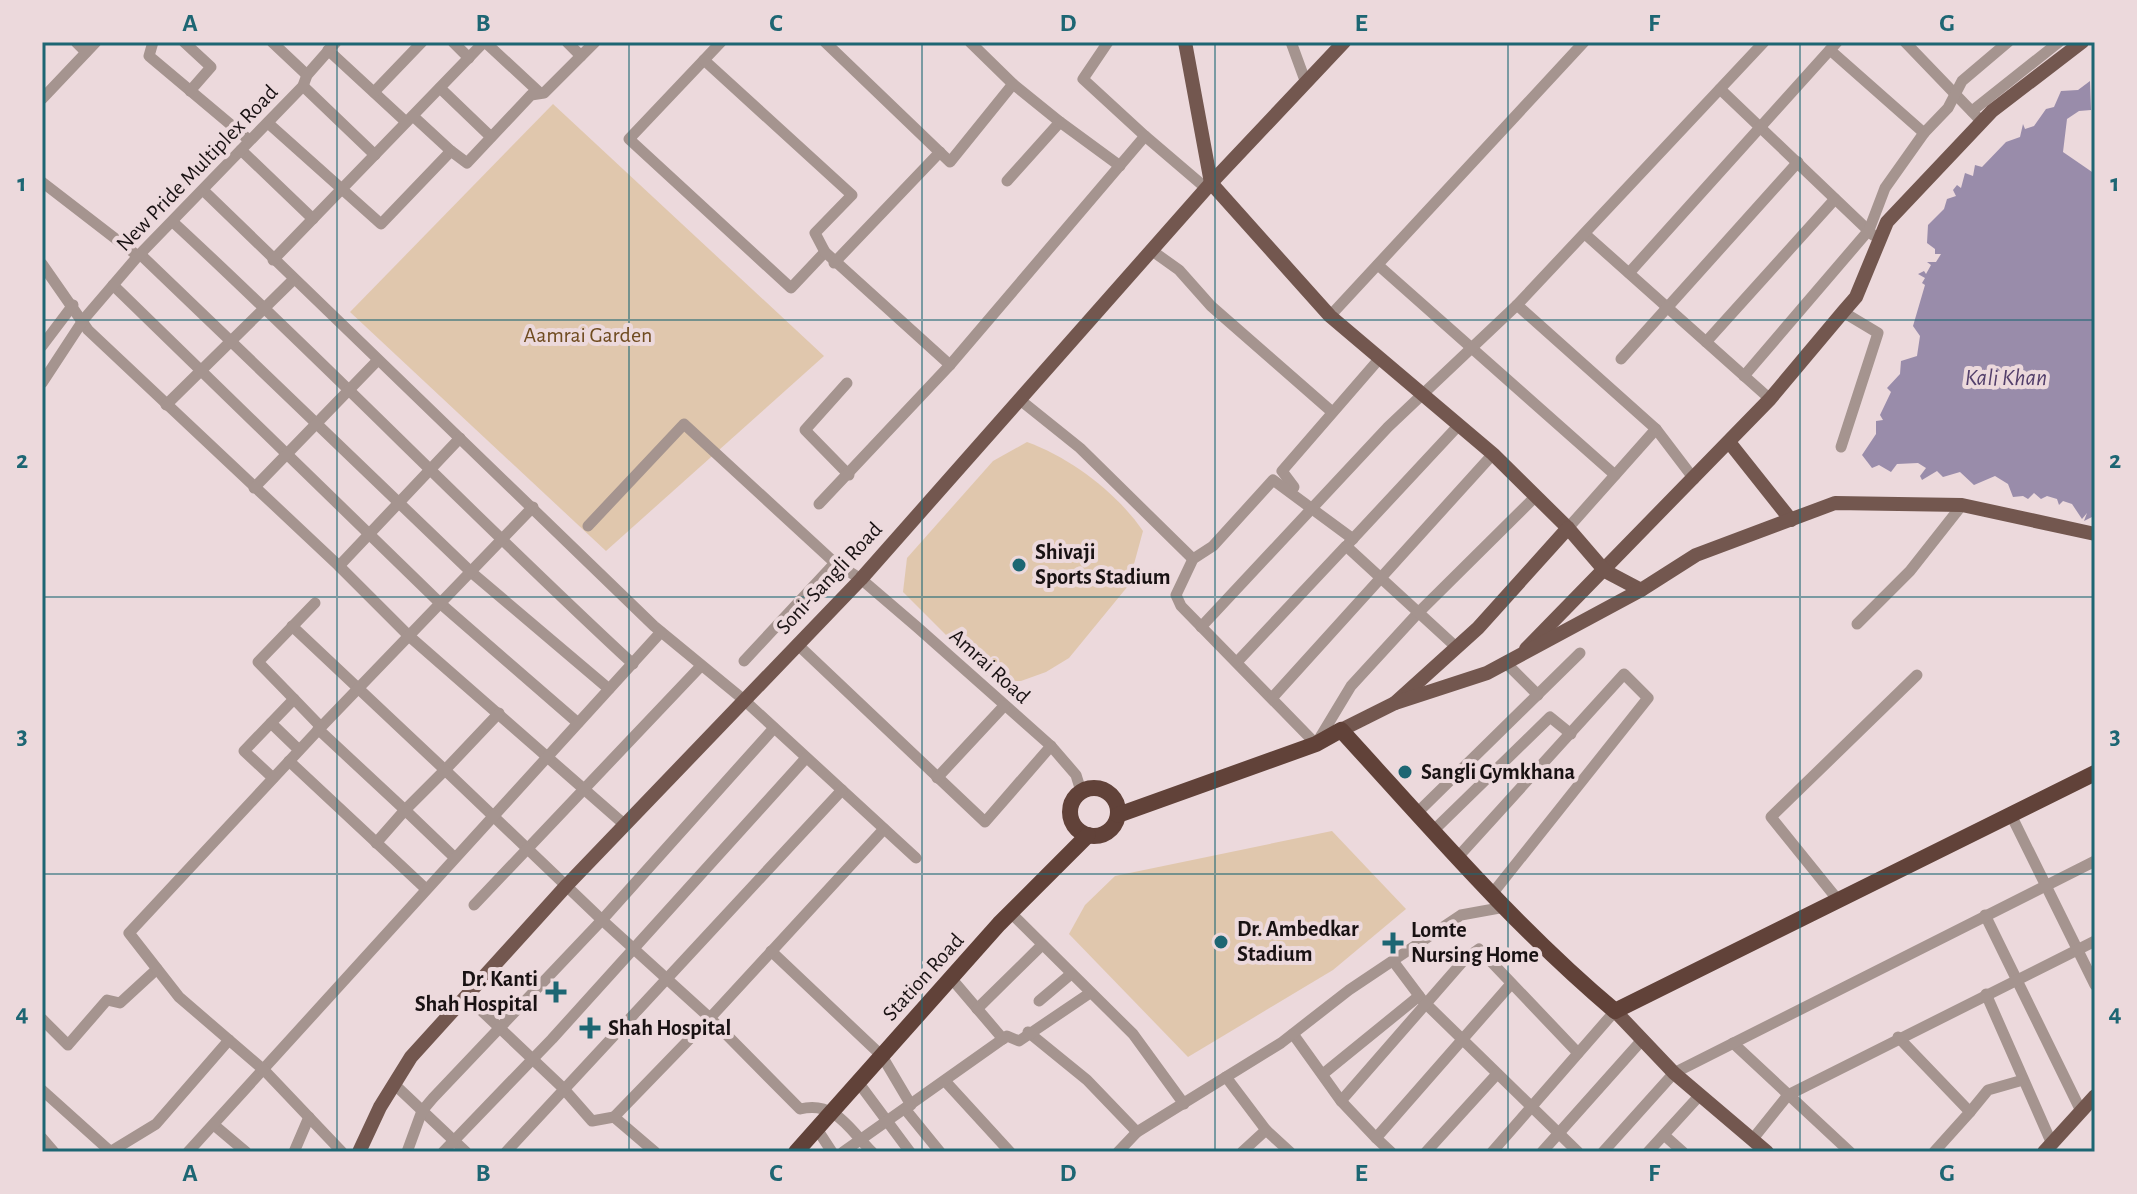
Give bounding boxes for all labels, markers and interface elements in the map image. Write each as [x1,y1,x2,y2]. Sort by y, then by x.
text: A [182,10,198,36]
text: B [475,10,491,36]
text: C [769,10,783,36]
text: D [1059,10,1077,36]
text: E [1354,10,1368,36]
text: F [1648,10,1661,36]
text: G [1939,10,1955,36]
street label: New Pride Multiplex Road [112,81,282,255]
text: 1 [17,170,27,196]
text: 1 [2110,170,2120,196]
park label: Aamrai Garden [524,324,652,346]
water label: Kali Khan [1965,366,2047,390]
text: 2 [16,447,28,473]
text: 2 [2109,447,2121,473]
street label: Soni-Sangli Road [772,518,886,638]
place label: Shivaji Sports Stadium [1035,541,1170,588]
marker: Shivaji Sports Stadium [1010,556,1028,574]
street label: Amrai Road [946,624,1034,708]
text: 3 [16,723,28,749]
text: 3 [2109,723,2121,749]
place label: Sangli Gymkhana [1421,761,1576,784]
marker: Sangli Gymkhana [1396,763,1414,781]
place label: Dr. Ambedkar Stadium [1237,918,1359,965]
place label: Lomte Nursing Home [1411,919,1539,966]
street label: Station Road [878,929,968,1025]
marker: Lomte Nursing Home [1382,932,1404,954]
marker: Dr. Ambedkar Stadium [1212,933,1230,951]
place label: Dr. Kanti Shah Hospital [415,968,538,1015]
marker: Dr. Kanti Shah Hospital [545,981,567,1003]
text: 4 [15,1000,29,1026]
text: 4 [2108,1000,2122,1026]
marker: Shah Hospital [579,1017,601,1039]
place label: Shah Hospital [608,1017,731,1039]
text: A [182,1160,198,1186]
text: B [475,1160,491,1186]
text: C [769,1160,783,1186]
text: D [1059,1160,1077,1186]
text: E [1354,1160,1368,1186]
text: F [1648,1160,1661,1186]
text: G [1939,1160,1955,1186]

